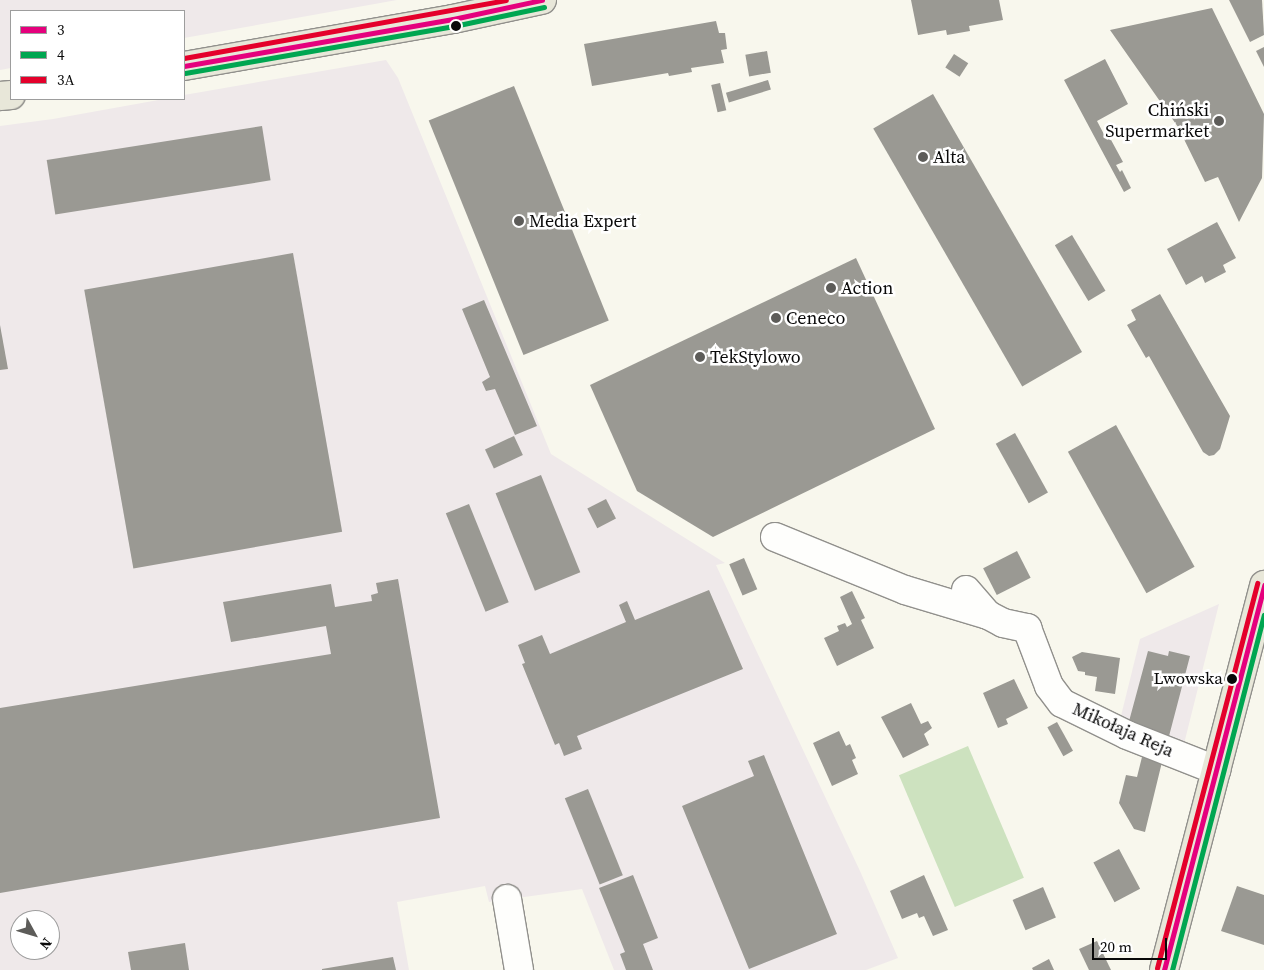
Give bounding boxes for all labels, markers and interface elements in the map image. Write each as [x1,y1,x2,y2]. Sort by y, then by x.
legend [10,10,185,100]
text: 3 [57,19,65,40]
unlabelled marker [451,21,461,31]
text: 4 [57,44,65,65]
text: 3A [57,69,74,90]
place label: Chiński Supermarket [1105,100,1209,142]
marker: Chiński Supermarket [1213,115,1225,127]
place label: Alta [933,146,965,168]
marker: Alta [917,151,929,163]
place label: Media Expert [529,210,636,232]
marker: Media Expert [513,215,525,227]
place label: Action [841,277,893,299]
marker: Action [825,282,837,294]
place label: Ceneco [786,307,845,329]
marker: Ceneco [770,312,782,324]
place label: TekStylowo [710,346,801,368]
marker: TekStylowo [694,351,706,363]
place label: Lwowska [1154,669,1223,689]
marker: Lwowska [1227,674,1237,684]
street label: Mikołaja Reja [1069,698,1177,762]
north arrow [10,910,60,960]
scale bar [1094,928,1169,960]
text: N [35,934,57,954]
text: 20 m [1100,936,1132,957]

